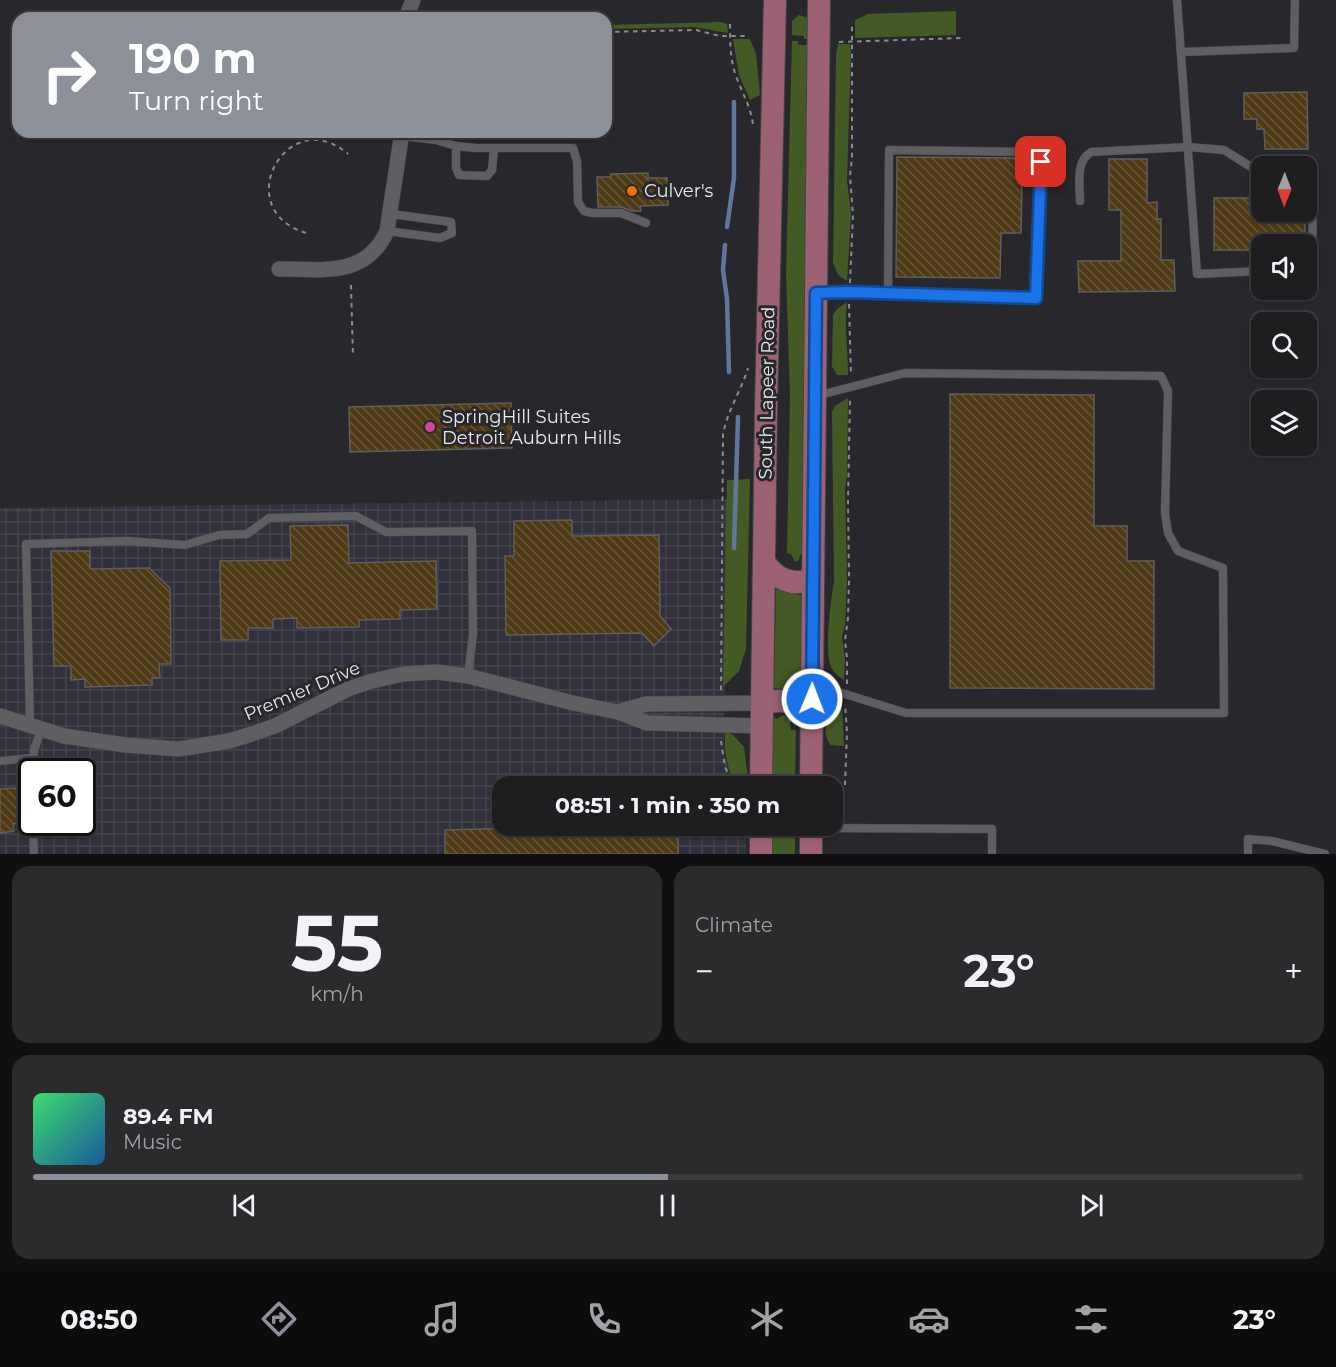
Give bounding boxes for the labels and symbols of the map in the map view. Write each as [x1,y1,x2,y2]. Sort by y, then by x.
pin [1015,136,1066,187]
north arrow [1251,156,1317,222]
place label: Culver's [644,180,714,202]
marker: Culver's [625,184,639,198]
street label: South Lapeer Road [754,306,780,480]
place label: SpringHill Suites Detroit Auburn Hills [442,406,621,449]
marker: SpringHill Suites Detroit Auburn Hills [423,420,437,434]
street label: Premier Drive [241,657,364,725]
position arrow [780,667,844,731]
speed limit sign: 60 [18,758,96,836]

